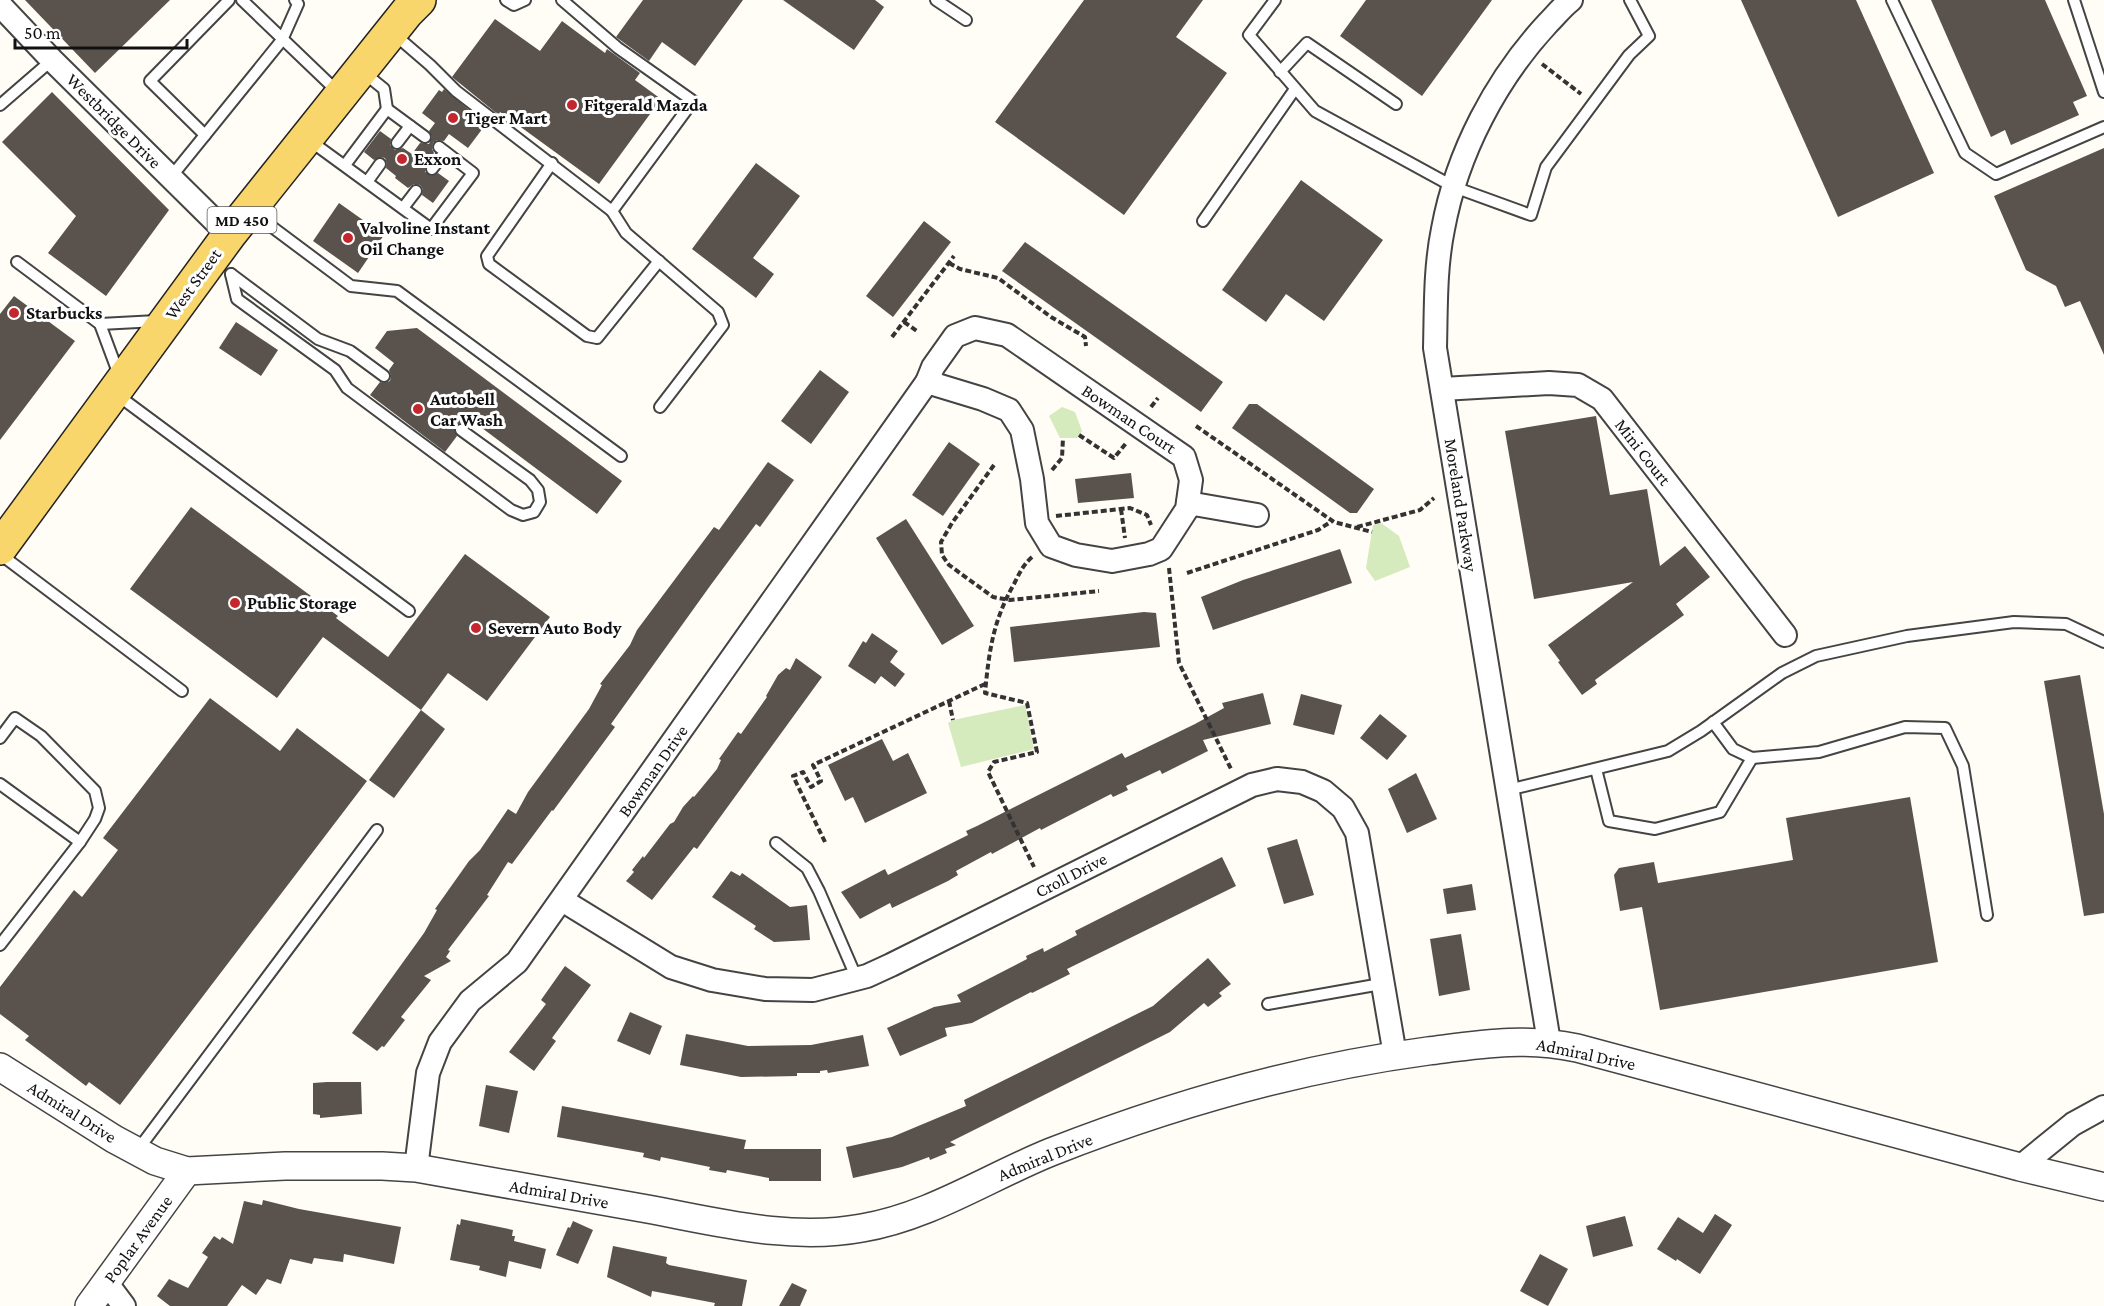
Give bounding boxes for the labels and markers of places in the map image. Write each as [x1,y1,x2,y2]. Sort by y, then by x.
place label: Fitgerald Mazda [584,95,708,115]
marker: Fitgerald Mazda [565,98,579,112]
place label: Tiger Mart [465,108,548,128]
marker: Tiger Mart [446,111,460,125]
place label: Exxon [414,149,462,169]
marker: Exxon [395,152,409,166]
place label: Valvoline Instant Oil Change [359,218,491,259]
marker: Valvoline Instant Oil Change [341,231,355,245]
place label: Starbucks [26,303,102,323]
marker: Starbucks [7,306,21,320]
place label: Autobell Car Wash [429,389,504,430]
marker: Autobell Car Wash [411,402,425,416]
place label: Public Storage [247,593,357,613]
marker: Public Storage [228,596,242,610]
place label: Severn Auto Body [488,618,622,638]
marker: Severn Auto Body [469,621,483,635]

